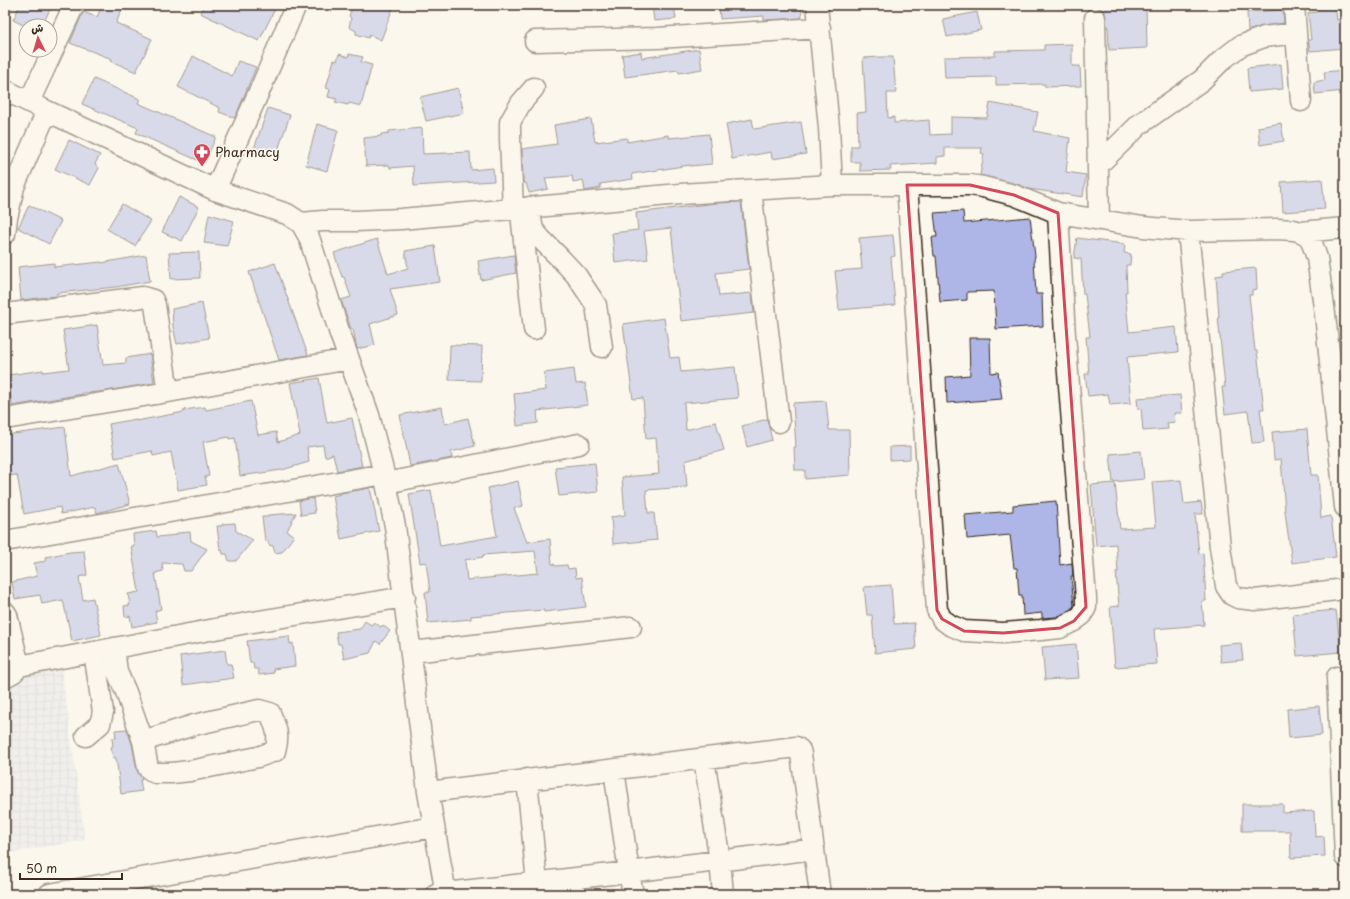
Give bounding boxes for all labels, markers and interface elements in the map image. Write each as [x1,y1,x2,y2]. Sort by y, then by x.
north arrow [18,18,58,58]
text: ش [30,19,44,37]
pharmacy icon: Pharmacy [192,142,212,167]
place label: Pharmacy [215,142,280,161]
scale bar [20,855,122,881]
text: 50 m [26,859,57,877]

